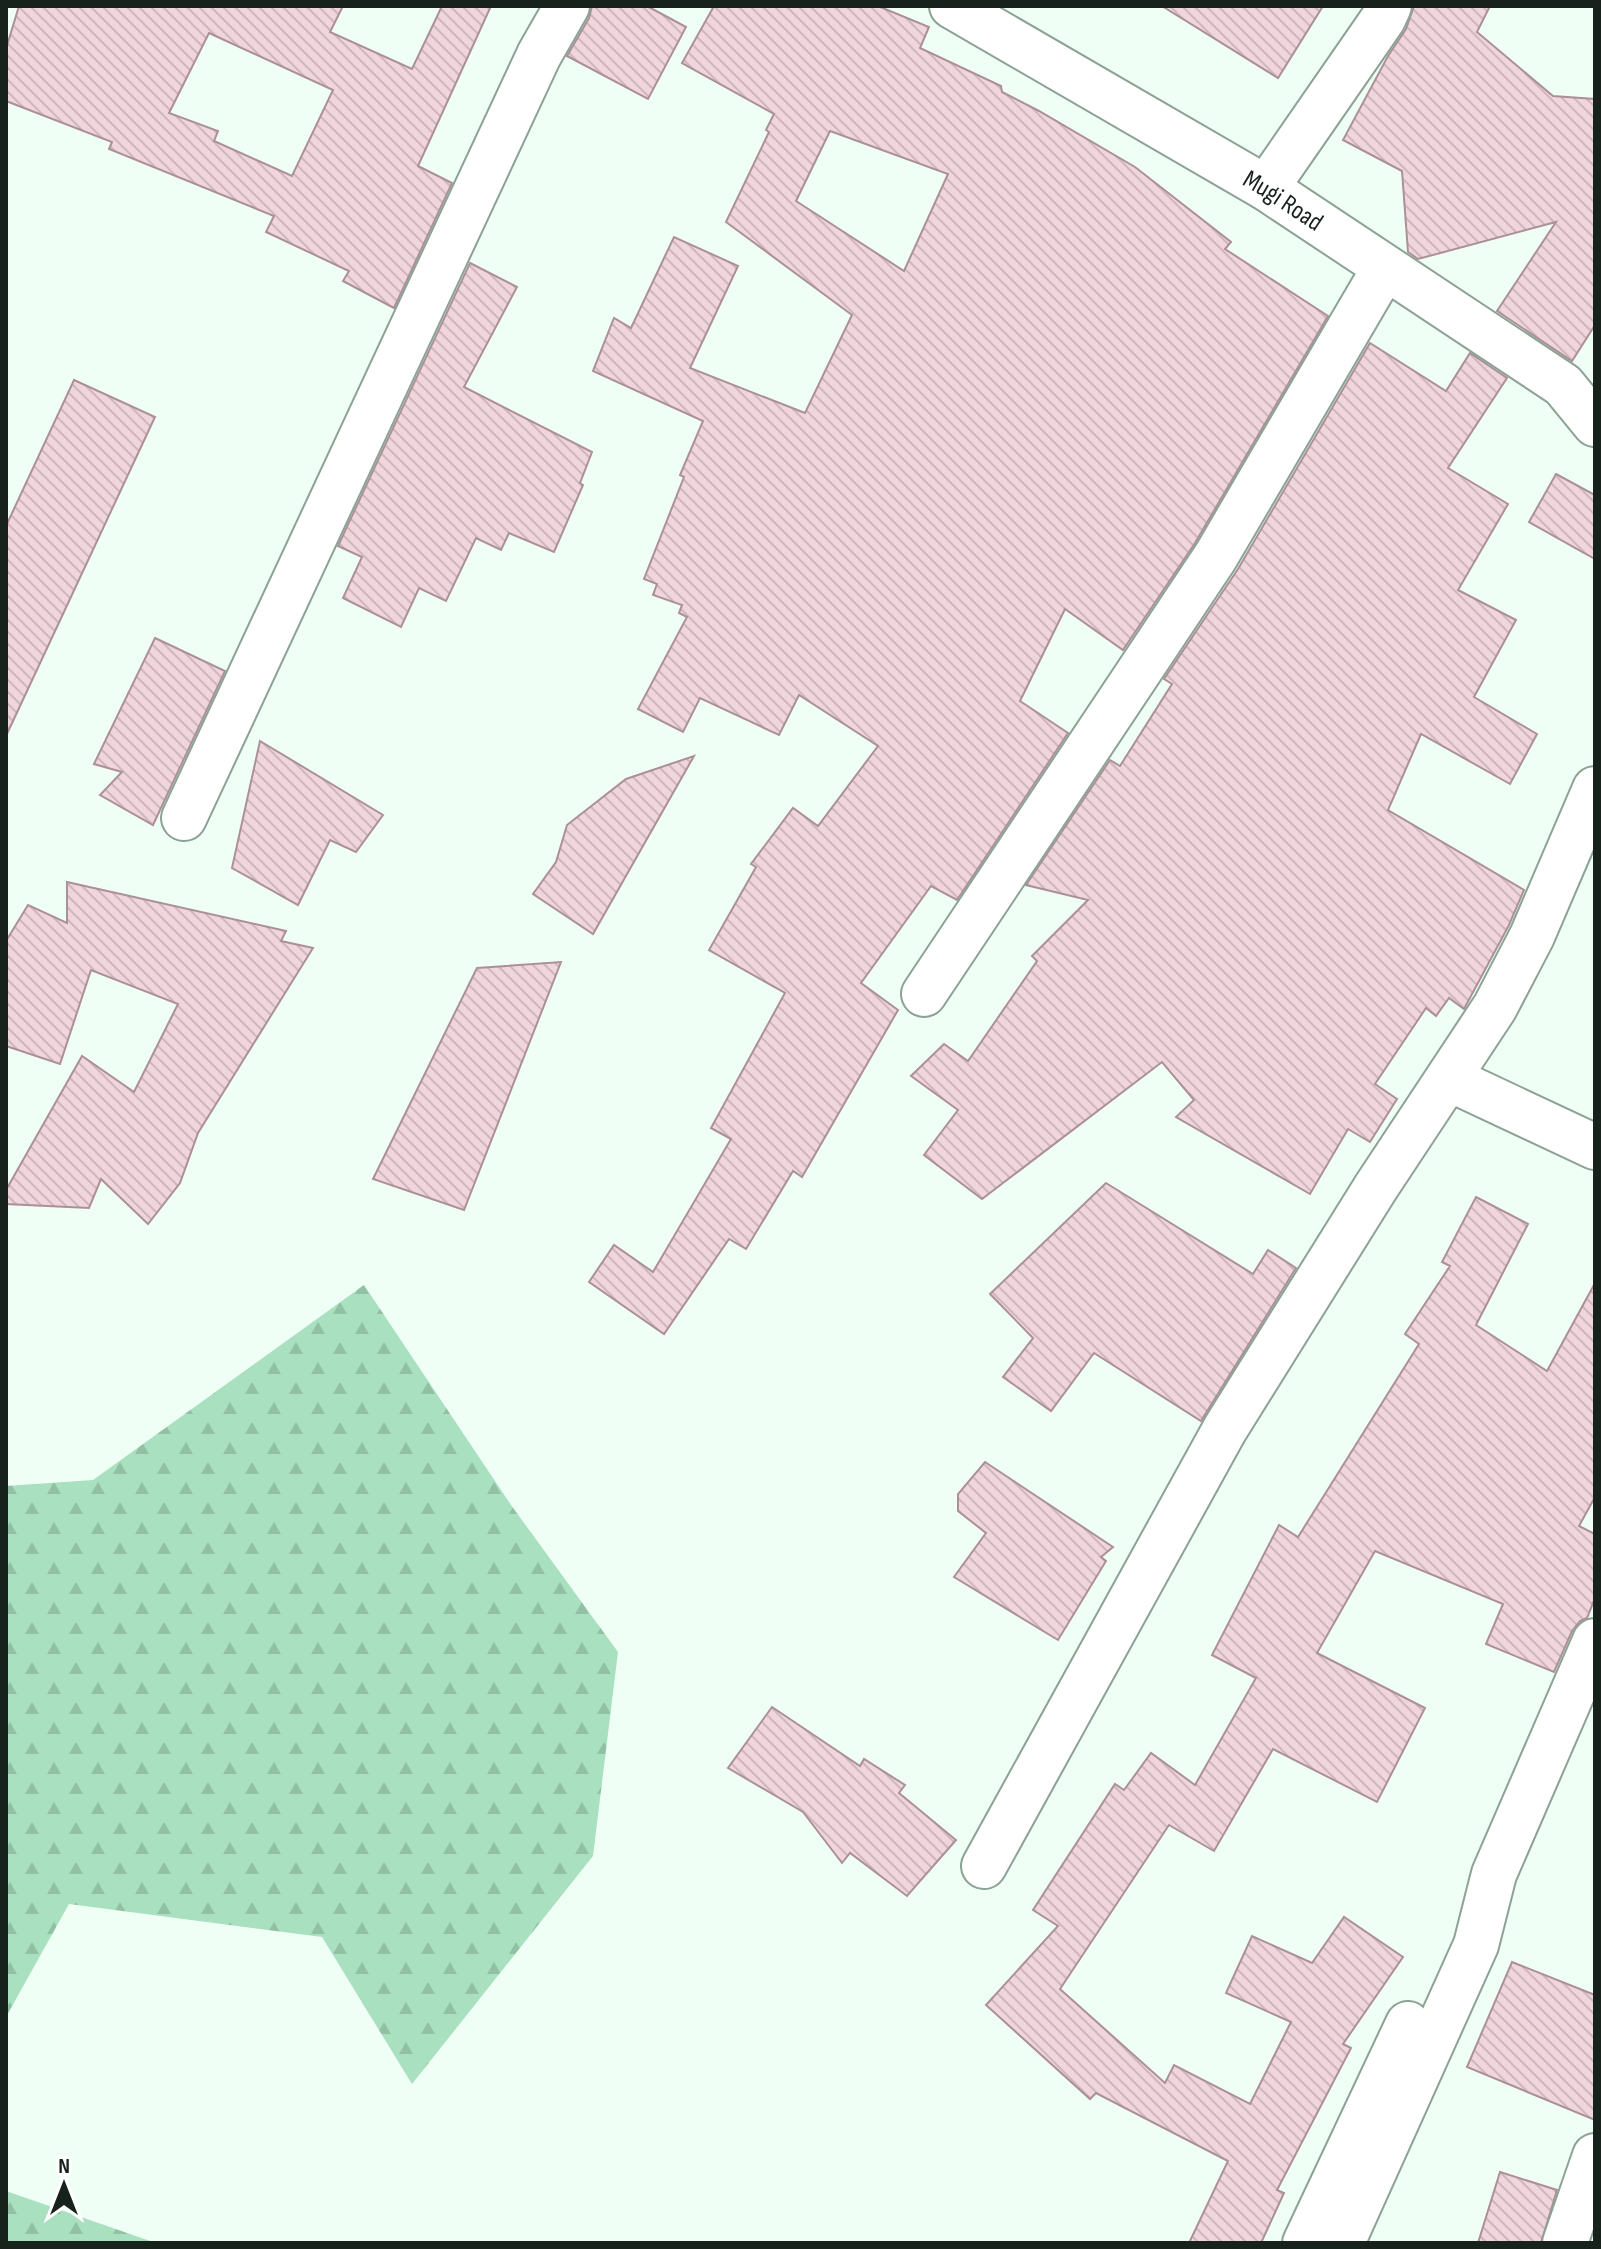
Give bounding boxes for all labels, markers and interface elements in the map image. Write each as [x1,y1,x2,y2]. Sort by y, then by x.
street label: Mugi Road [1237,164,1328,238]
north arrow [24,2145,104,2225]
text: N [58,2153,70,2180]

